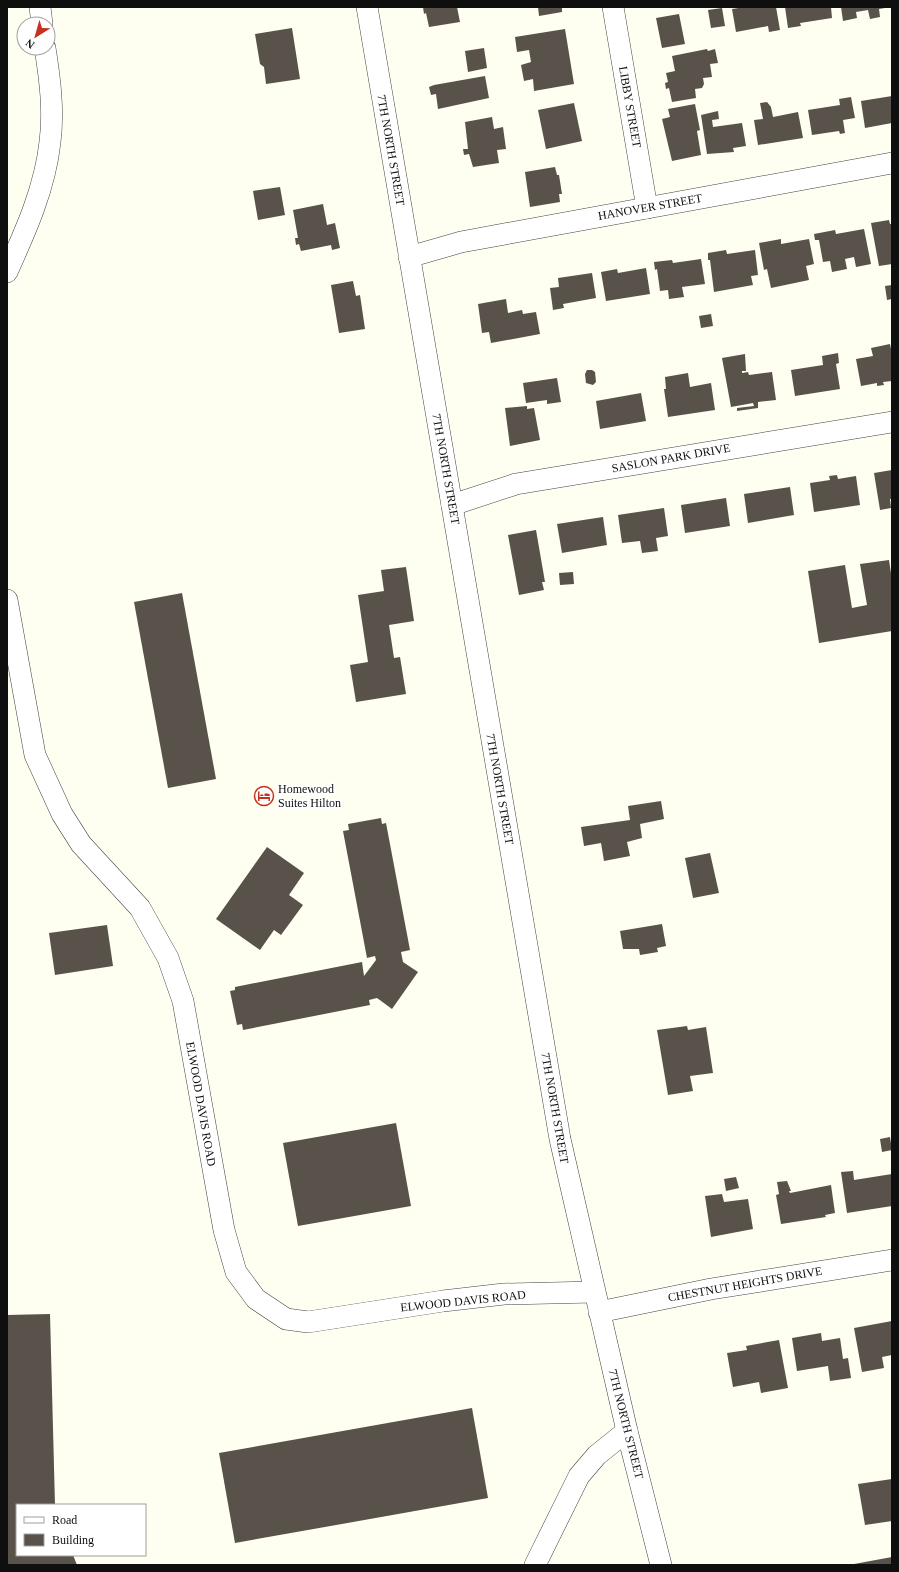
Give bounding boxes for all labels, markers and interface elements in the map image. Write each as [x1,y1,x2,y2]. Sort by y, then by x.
north arrow [16,16,56,56]
text: N [23,37,37,51]
street label: LIBBY STREET [616,65,644,150]
street label: 7TH NORTH STREET [374,93,408,207]
street label: HANOVER STREET [597,191,704,223]
street label: 7TH NORTH STREET [429,412,463,526]
street label: SASLON PARK DRIVE [611,441,731,475]
street label: 7TH NORTH STREET [483,732,517,846]
place label: Homewood Suites Hilton [278,782,341,810]
hotel icon: Homewood Suites Hilton [253,785,275,807]
street label: ELWOOD DAVIS ROAD [183,1041,219,1168]
street label: 7TH NORTH STREET [538,1051,572,1165]
street label: CHESTNUT HEIGHTS DRIVE [667,1264,823,1304]
street label: ELWOOD DAVIS ROAD [400,1287,527,1315]
street label: 7TH NORTH STREET [606,1368,647,1481]
legend [16,1504,146,1556]
text: Road [52,1513,77,1527]
text: Building [52,1533,94,1547]

